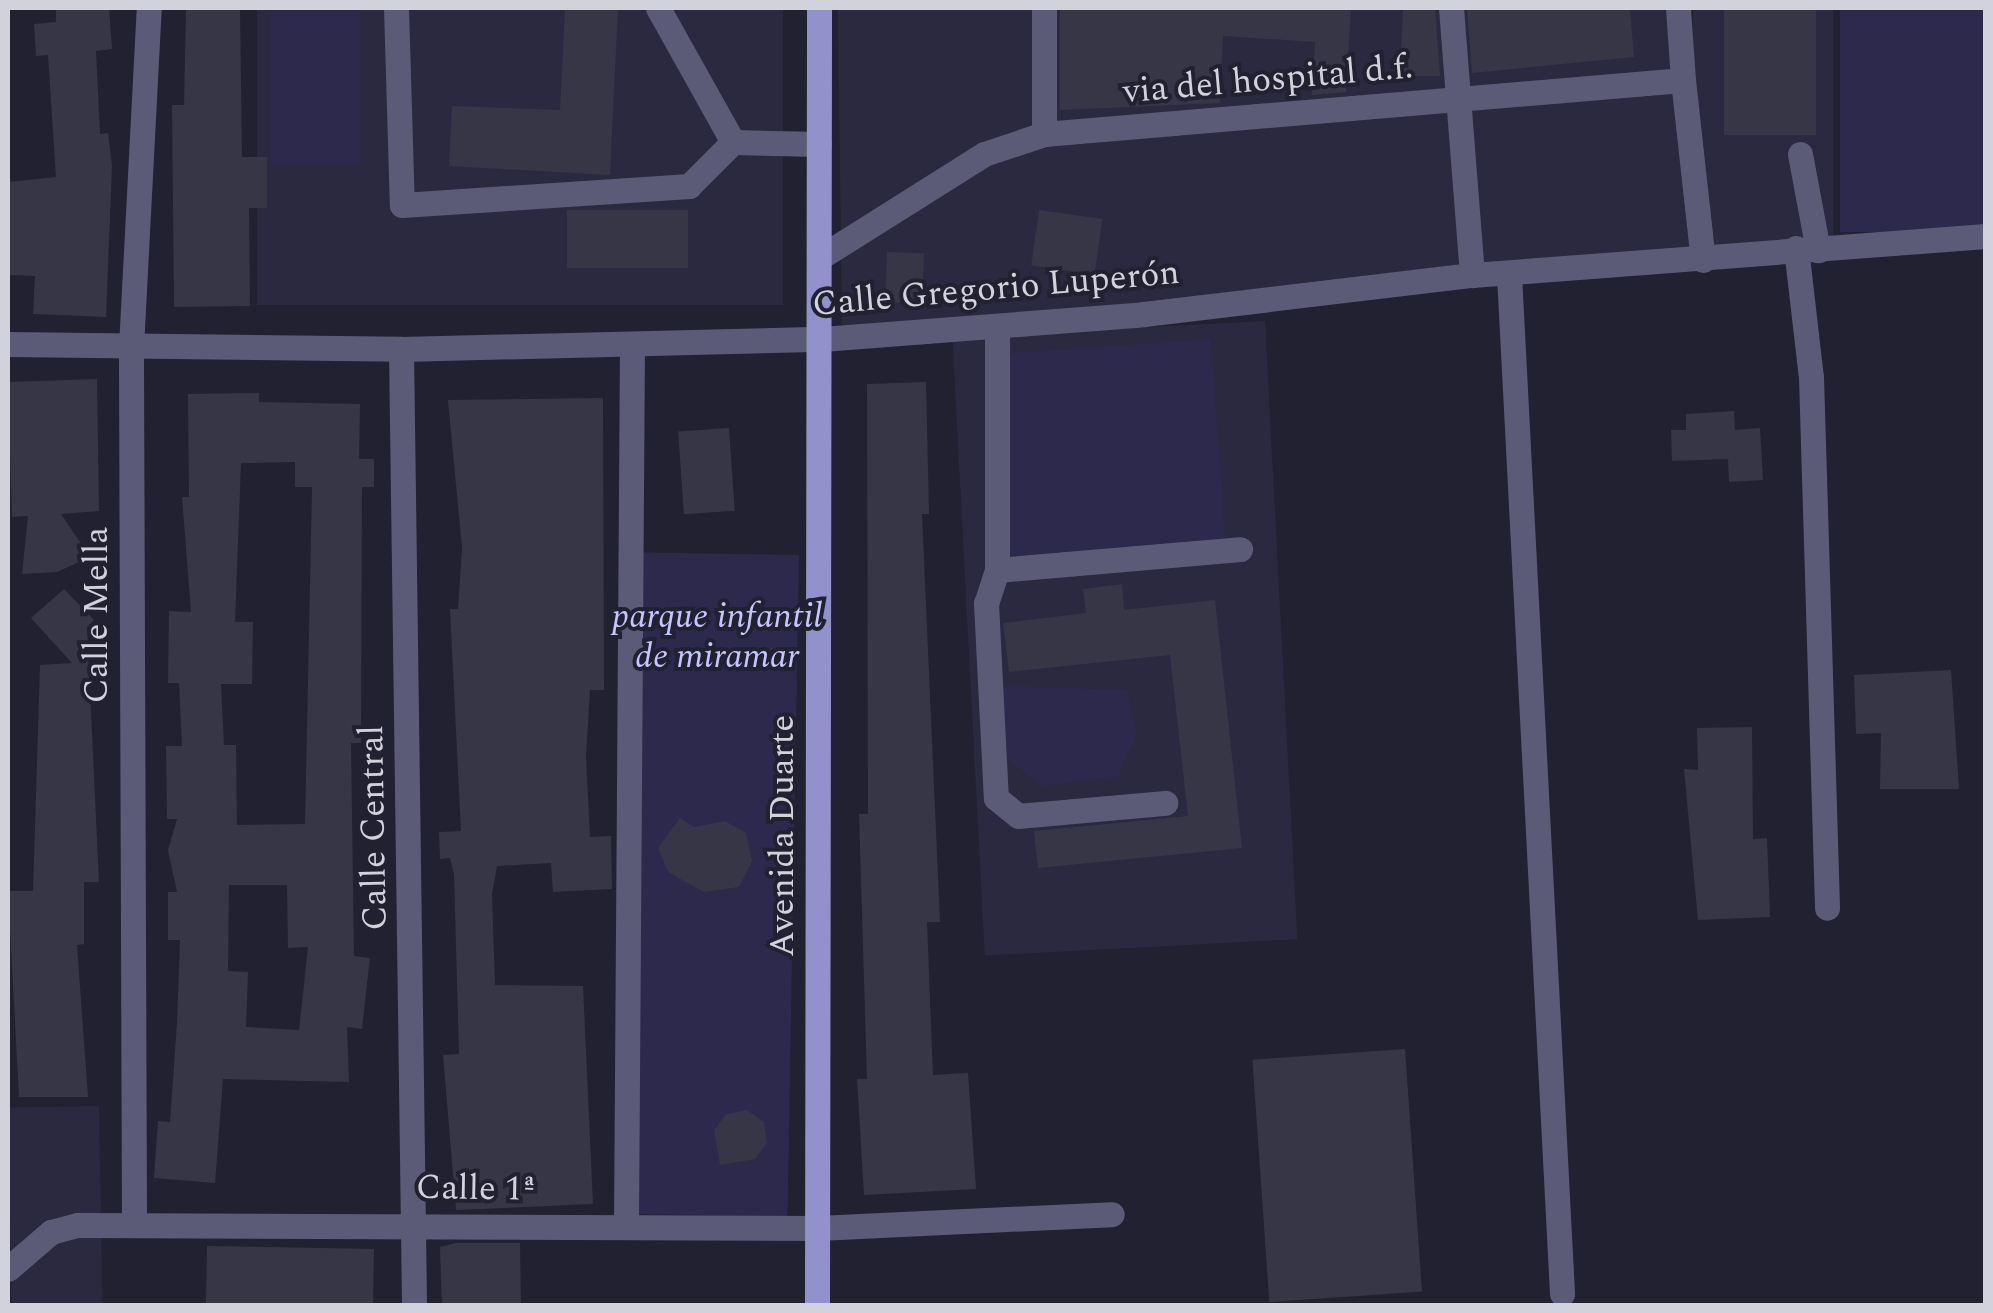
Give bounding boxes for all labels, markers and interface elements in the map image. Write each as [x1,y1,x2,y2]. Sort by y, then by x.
street label: via del hospital d.f. [1121,46,1415,114]
street label: Calle Gregorio Luperón [811,252,1181,326]
street label: Calle Mella [76,527,118,703]
park label: parque infantil de miramar [611,596,823,678]
street label: Avenida Duarte [762,715,804,957]
street label: Calle Central [351,725,397,931]
street label: Calle 1ª [416,1167,536,1211]

